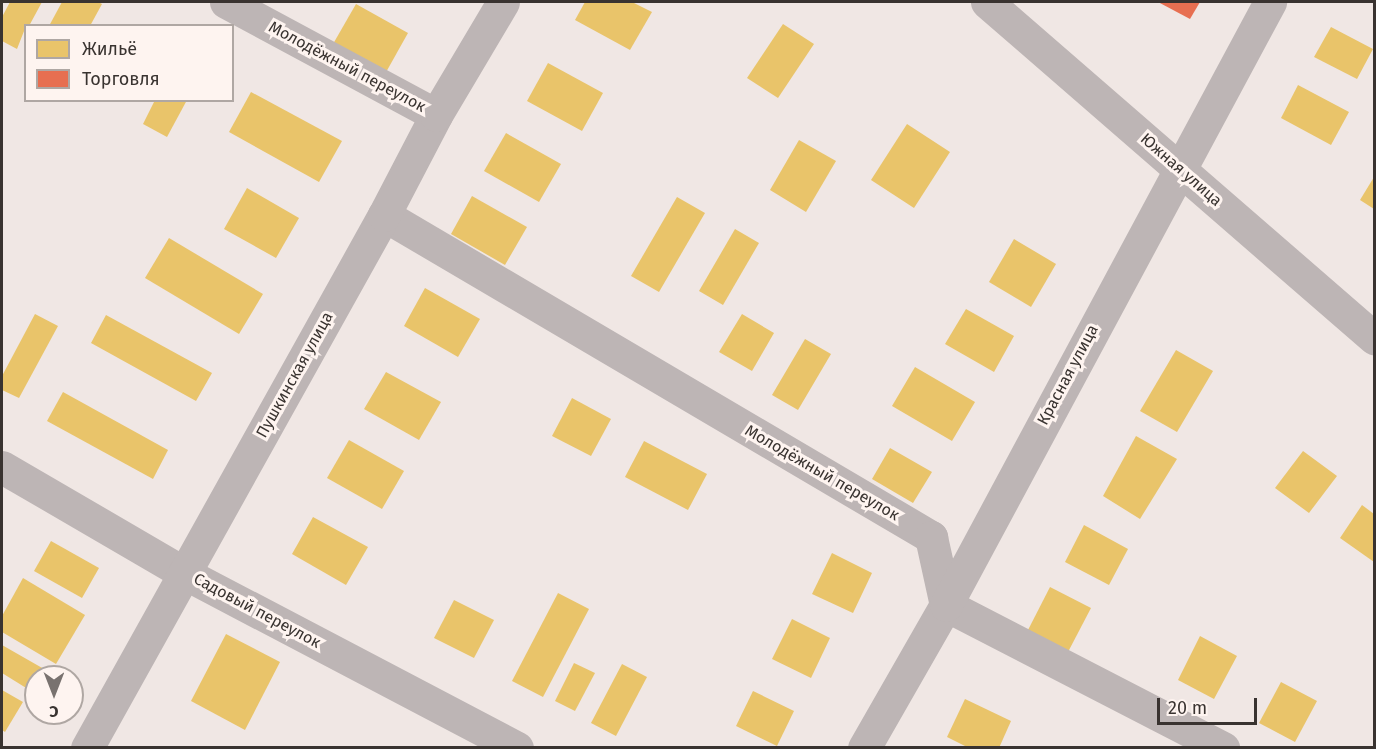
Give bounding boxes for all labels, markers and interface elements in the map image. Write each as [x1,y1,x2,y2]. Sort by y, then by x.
street label: Молодёжный переулок [265,17,429,117]
legend [24,24,234,102]
text: Жильё [82,38,137,60]
text: Торговля [82,68,160,90]
street label: Южная улица [1136,129,1226,211]
street label: Пушкинская улица [252,309,338,441]
street label: Красная улица [1033,322,1103,428]
street label: Молодёжный переулок [741,421,903,525]
street label: Садовый переулок [190,569,324,653]
north arrow [24,665,84,725]
scale bar [1160,686,1260,724]
text: 20 m [1168,697,1207,719]
text: С [49,702,59,721]

